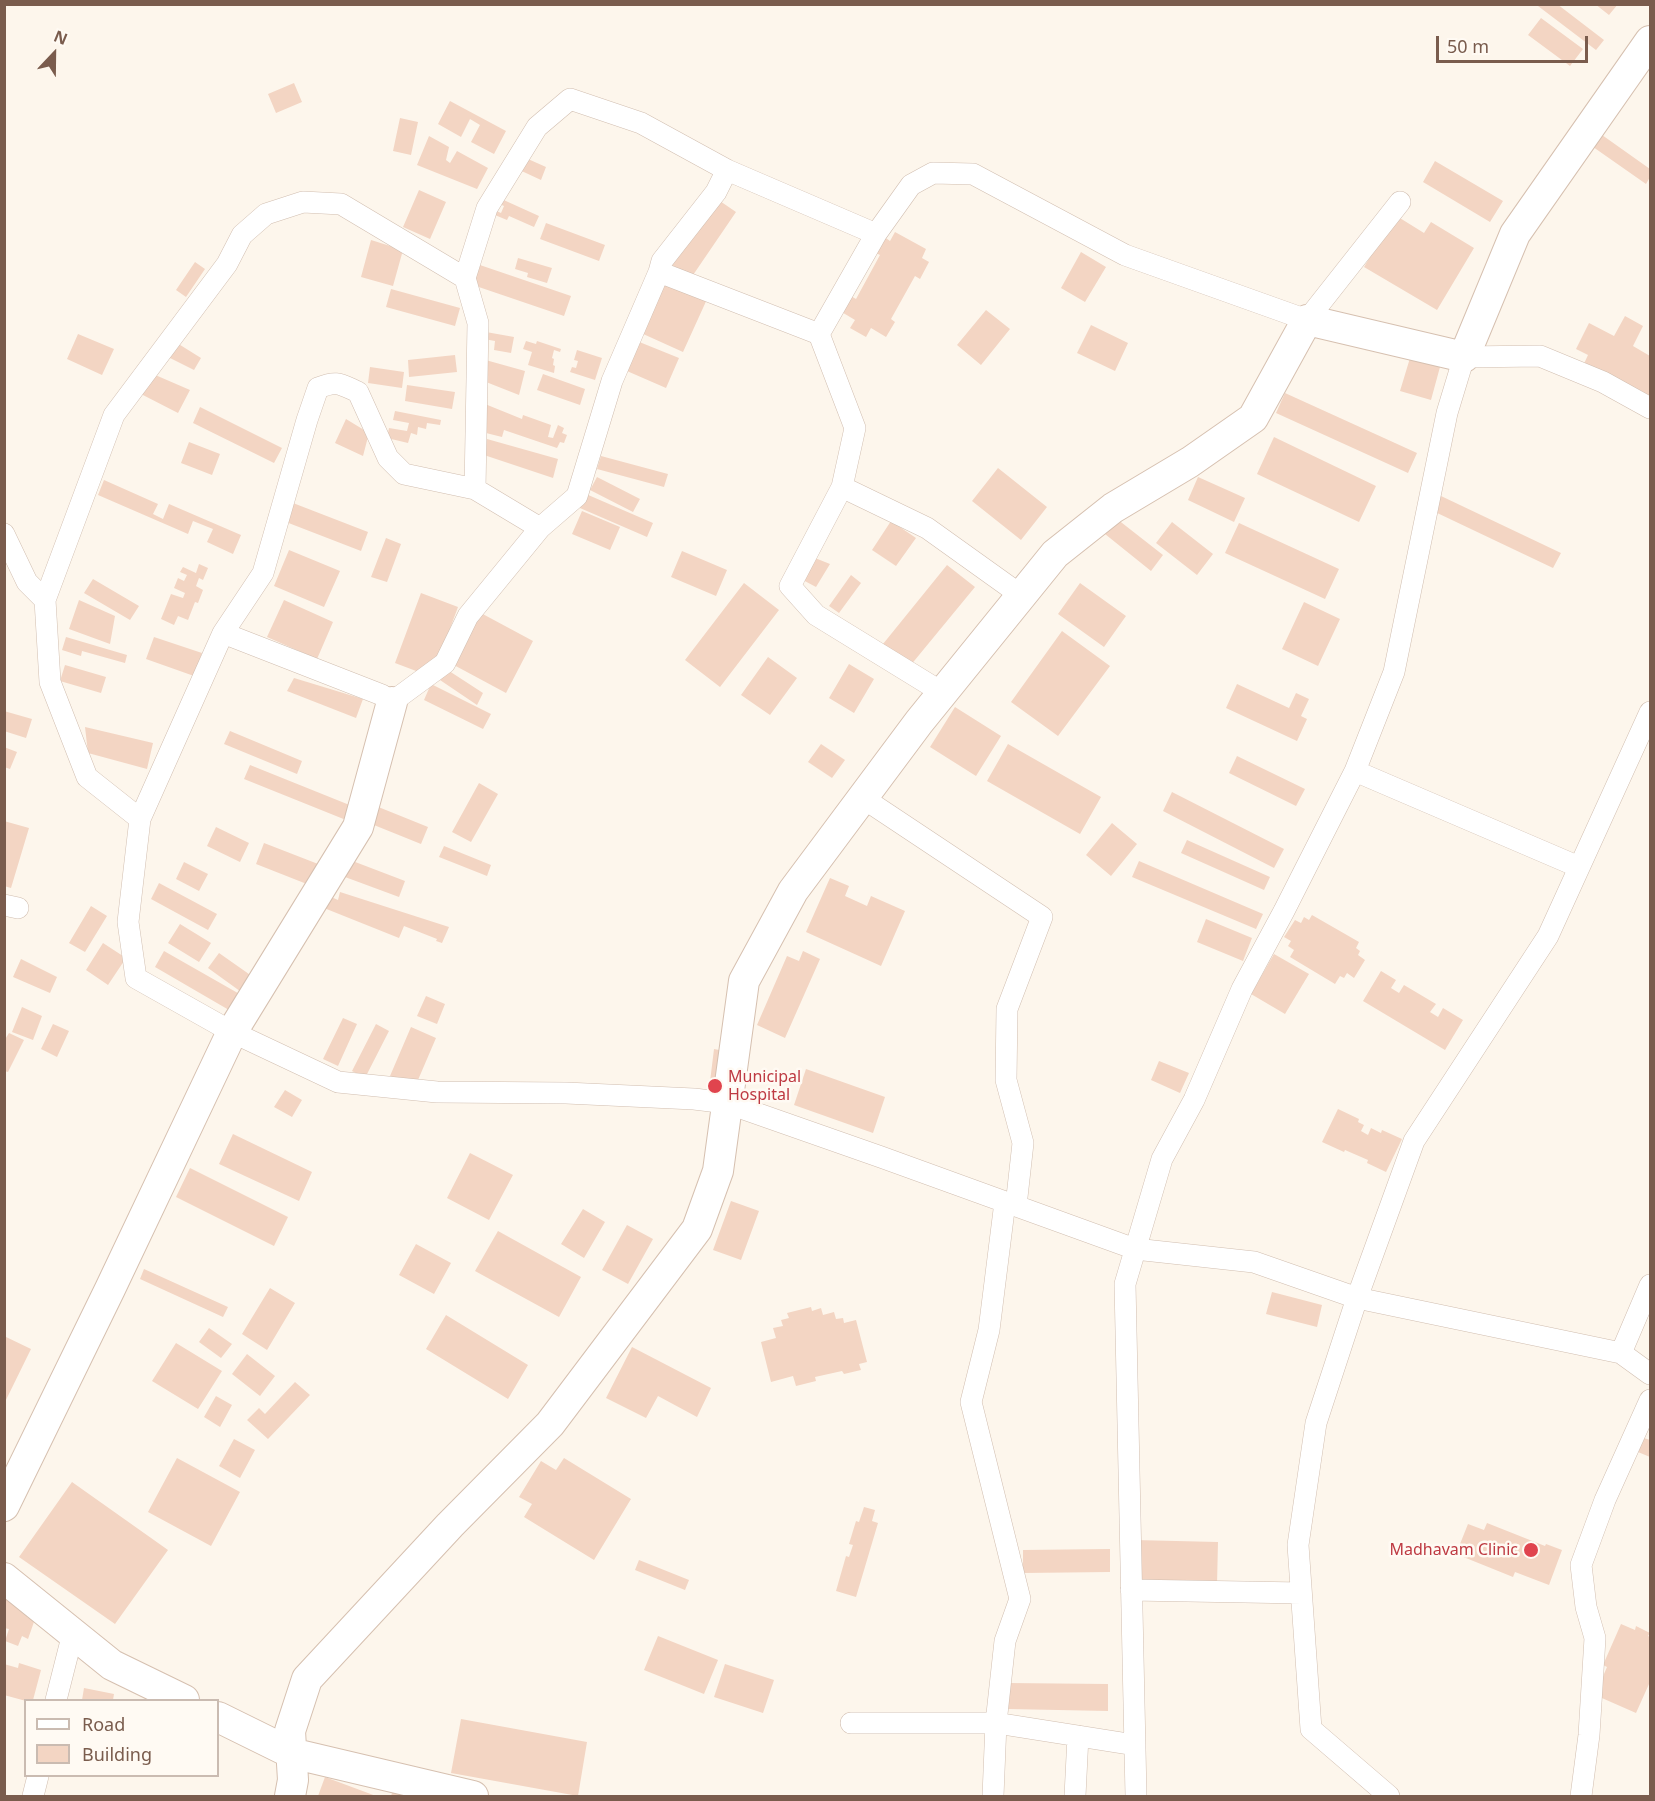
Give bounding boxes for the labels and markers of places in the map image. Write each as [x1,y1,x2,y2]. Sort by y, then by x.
place label: Municipal Hospital [728,1067,801,1105]
marker: Municipal Hospital [706,1077,724,1095]
place label: Madhavam Clinic [1390,1540,1518,1560]
marker: Madhavam Clinic [1522,1541,1540,1559]

